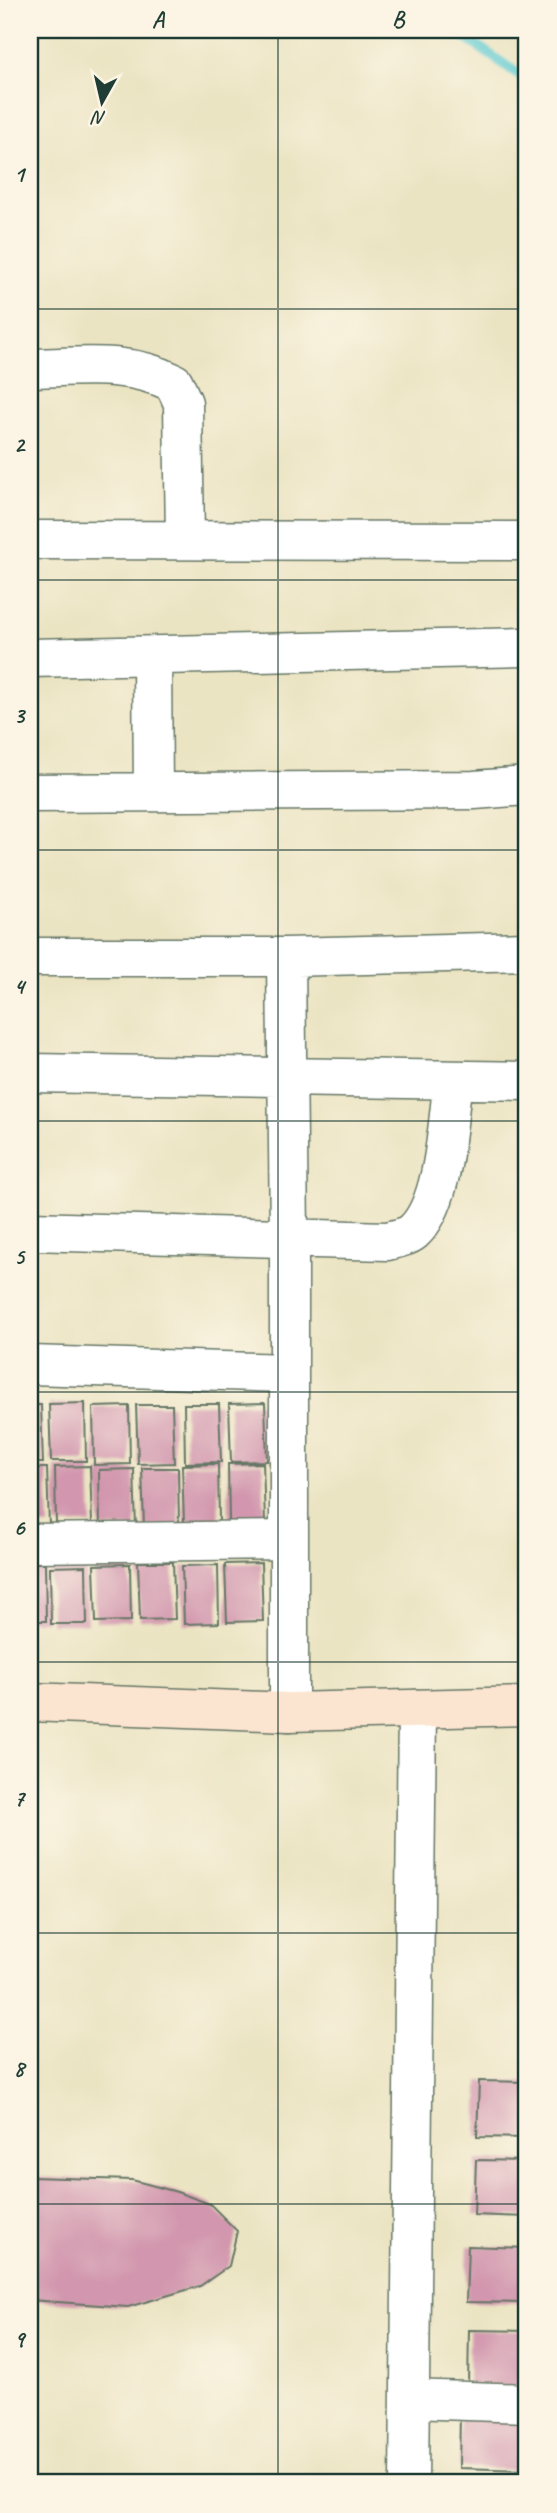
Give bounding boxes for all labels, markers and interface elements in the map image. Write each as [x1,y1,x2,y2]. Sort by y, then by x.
text: A [152,5,166,34]
text: B [392,5,406,34]
north arrow [66,66,136,136]
text: N [89,105,107,131]
text: 1 [14,160,27,189]
text: 2 [14,430,27,459]
text: 3 [14,701,27,730]
text: 4 [14,972,27,1001]
text: 5 [14,1242,26,1271]
text: 6 [14,1513,27,1542]
text: 7 [14,1784,27,1813]
text: 8 [14,2054,27,2083]
text: 9 [14,2325,27,2354]

